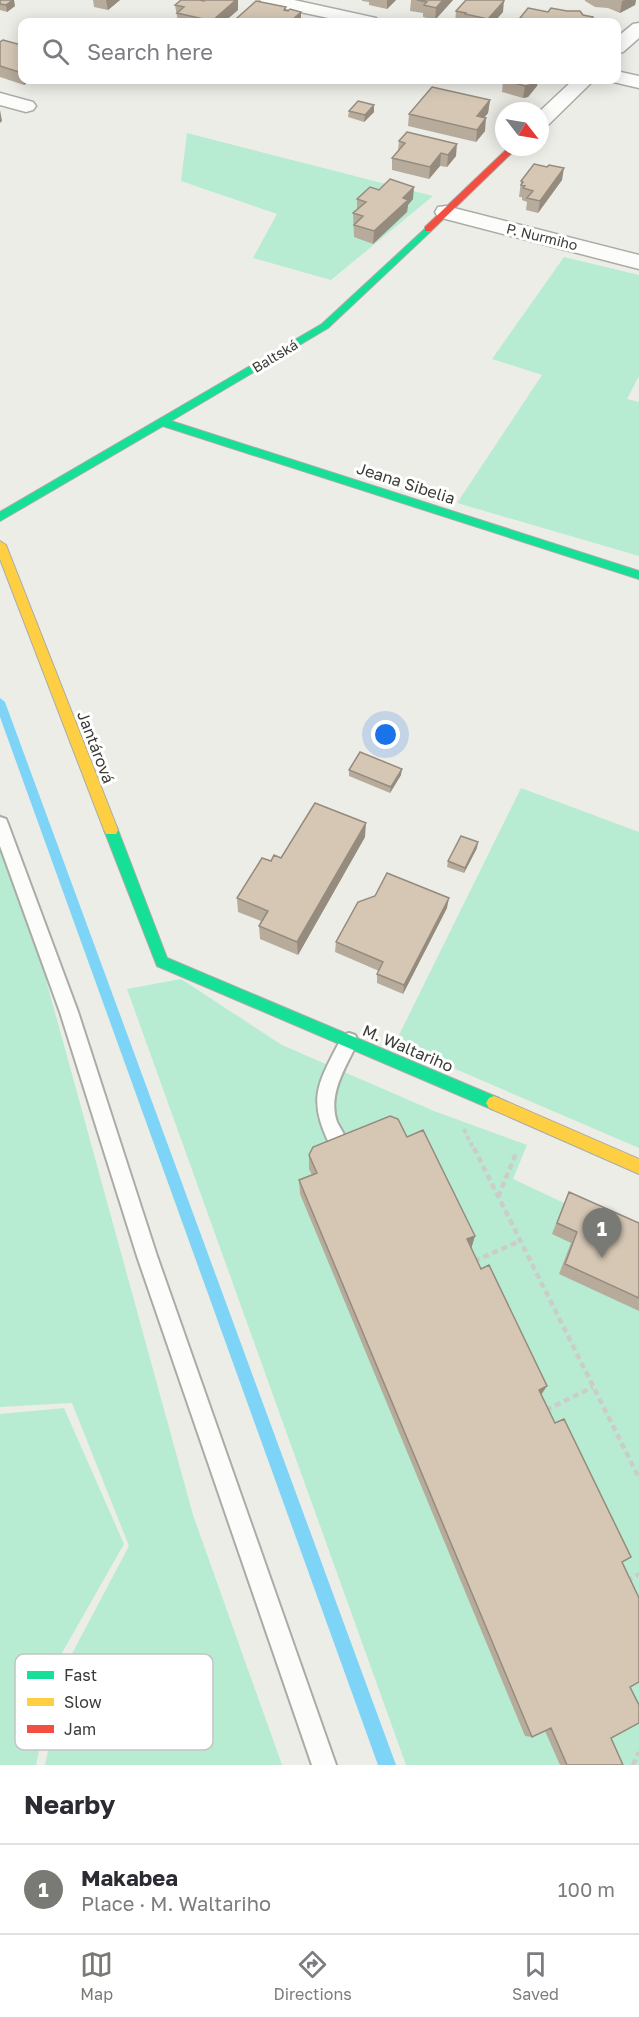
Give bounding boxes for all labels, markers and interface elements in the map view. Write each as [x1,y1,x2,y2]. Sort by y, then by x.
search box [18,18,621,84]
icon: search [39,35,72,68]
text: Search here [87,38,213,65]
north arrow [495,102,549,156]
street label: P. Nurmiho [505,219,579,254]
street label: Baltská [249,335,301,376]
street label: Jeana Sibelia [354,458,458,508]
street label: Jantárová [73,708,119,786]
your location [371,720,400,749]
street label: M. Waltariho [360,1020,456,1076]
pin: 1 [582,1208,622,1258]
legend [15,1654,213,1750]
text: Fast [64,1665,97,1685]
text: Slow [64,1692,102,1712]
text: Jam [64,1719,96,1739]
text: Nearby [24,1789,115,1820]
text: Makabea [81,1864,178,1891]
text: 1 [38,1877,49,1901]
text: 100 m [558,1877,615,1901]
text: Place · M. Waltariho [81,1891,271,1915]
tab: Map [80,1948,113,2004]
tab: Directions [274,1948,352,2004]
tab: Saved [512,1948,559,2004]

